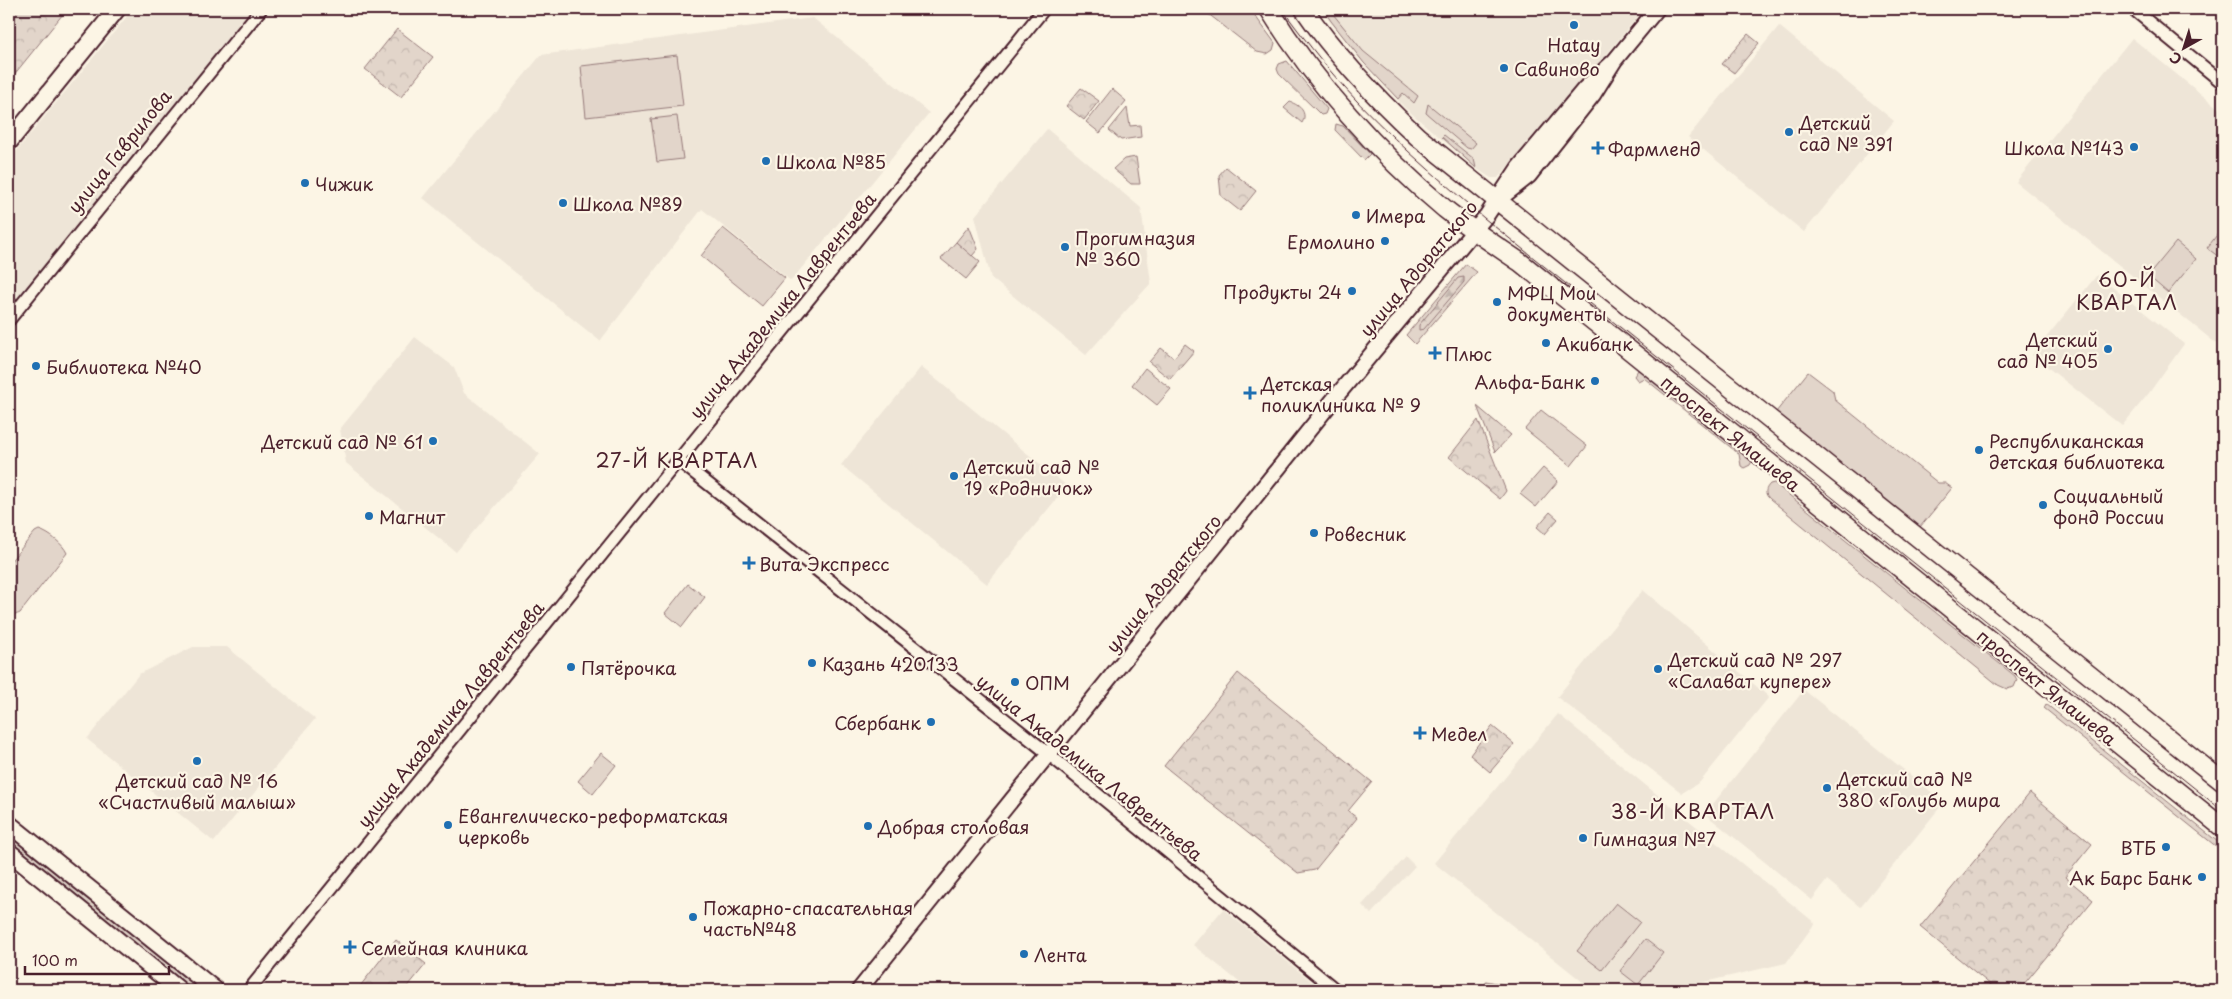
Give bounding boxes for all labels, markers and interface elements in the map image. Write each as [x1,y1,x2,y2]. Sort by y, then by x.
marker: Hatay [1568,19,1580,31]
north arrow [2160,22,2210,72]
place label: Hatay [1547,31,1601,58]
text: С [2165,47,2186,70]
place label: Савиново [1514,55,1600,82]
marker: Савиново [1498,62,1510,74]
street label: улица Гаврилова [61,83,178,219]
place label: Детский сад № 391 [1798,109,1893,157]
marker: Детский сад № 391 [1783,126,1795,138]
place label: Школа №143 [2004,134,2124,161]
place label: Фармленд [1608,135,1701,162]
marker: Школа №143 [2128,141,2140,153]
marker: Фармленд [1592,142,1604,154]
place label: Школа №85 [776,148,886,175]
marker: Школа №85 [760,155,772,167]
place label: Чижик [315,170,373,197]
marker: Чижик [299,177,311,189]
street label: улица Академика Лаврентьева [682,185,882,424]
place label: Школа №89 [573,190,682,217]
street label: улица Адоратского [1353,194,1483,342]
marker: Школа №89 [557,197,569,209]
place label: Имера [1366,202,1426,229]
marker: Имера [1350,209,1362,221]
place label: Прогимназия № 360 [1075,224,1196,272]
place label: Ермолино [1287,228,1375,255]
marker: Ермолино [1379,235,1391,247]
marker: Прогимназия № 360 [1059,241,1071,253]
district label: 60-Й КВАРТАЛ [2076,264,2178,317]
place label: Продукты 24 [1223,278,1342,305]
place label: МФЦ Мои документы [1507,279,1607,327]
marker: Продукты 24 [1346,285,1358,297]
marker: МФЦ Мои документы [1491,296,1503,308]
place label: Детский сад № 405 [1997,326,2098,374]
place label: Акибанк [1556,330,1633,357]
marker: Акибанк [1540,337,1552,349]
place label: Плюс [1445,340,1492,367]
marker: Детский сад № 405 [2102,343,2114,355]
marker: Плюс [1429,347,1441,359]
place label: Библиотека №40 [46,353,202,380]
marker: Библиотека №40 [30,360,42,372]
place label: Альфа-Банк [1475,368,1585,395]
street label: проспект Ямашева [1655,368,1807,498]
place label: Детская поликлиника № 9 [1260,370,1421,418]
marker: Альфа-Банк [1589,375,1601,387]
marker: Детская поликлиника № 9 [1243,386,1257,400]
place label: Республиканская детская библиотека [1989,427,2165,475]
place label: Детский сад № 61 [261,428,423,455]
marker: Детский сад № 61 [427,435,439,447]
marker: Республиканская детская библиотека [1973,444,1985,456]
district label: 27-Й КВАРТАЛ [595,445,759,475]
place label: Детский сад № 19 «Родничок» [963,453,1099,501]
marker: Детский сад № 19 «Родничок» [948,470,960,482]
place label: Социальный фонд России [2053,482,2164,530]
marker: Социальный фонд России [2037,499,2049,511]
place label: Магнит [379,503,446,530]
street label: улица Адоратского [1099,508,1227,658]
marker: Магнит [363,510,375,522]
place label: Ровесник [1324,520,1406,547]
marker: Ровесник [1308,527,1320,539]
place label: Вита Экспресс [759,550,890,577]
marker: Вита Экспресс [743,557,755,569]
street label: улица Академика Лаврентьева [350,594,550,833]
street label: проспект Ямашева [1971,622,2123,752]
place label: Детский сад № 297 «Салават купере» [1667,646,1842,694]
place label: Казань 420133 [822,650,959,677]
place label: Пятёрочка [581,654,677,681]
marker: Казань 420133 [806,657,818,669]
marker: Пятёрочка [565,661,577,673]
marker: Детский сад № 297 «Салават купере» [1652,663,1664,675]
street label: улица Академика Лаврентьева [971,667,1210,867]
place label: ОПМ [1025,669,1070,696]
marker: ОПМ [1009,676,1021,688]
place label: Сбербанк [834,709,921,736]
marker: Сбербанк [925,716,937,728]
place label: Медел [1431,720,1487,747]
marker: Медел [1413,726,1427,740]
marker: Детский сад № 16 «Счастливый малыш» [191,755,203,767]
place label: Детский сад № 380 «Голубь мира [1836,765,2001,813]
place label: Детский сад № 16 «Счастливый малыш» [98,767,296,815]
marker: Детский сад № 380 «Голубь мира [1821,782,1833,794]
district label: 38-Й КВАРТАЛ [1611,796,1775,826]
place label: Евангелическо-реформатская церковь [458,802,728,850]
place label: Добрая столовая [877,813,1030,840]
marker: Евангелическо-реформатская церковь [442,819,454,831]
marker: Добрая столовая [862,820,874,832]
place label: Гимназия №7 [1593,825,1716,852]
marker: Гимназия №7 [1577,832,1589,844]
place label: ВТБ [2121,834,2156,861]
marker: ВТБ [2160,841,2172,853]
place label: Ак Барс Банк [2069,864,2192,891]
marker: Ак Барс Банк [2196,871,2208,883]
place label: Пожарно-спасательная часть№48 [703,894,913,942]
marker: Пожарно-спасательная часть№48 [687,911,699,923]
place label: Семейная клиника [361,934,529,961]
marker: Семейная клиника [343,940,357,954]
place label: Лента [1034,941,1087,968]
scale bar [25,944,169,976]
text: 100 m [32,948,78,971]
marker: Лента [1018,948,1030,960]

